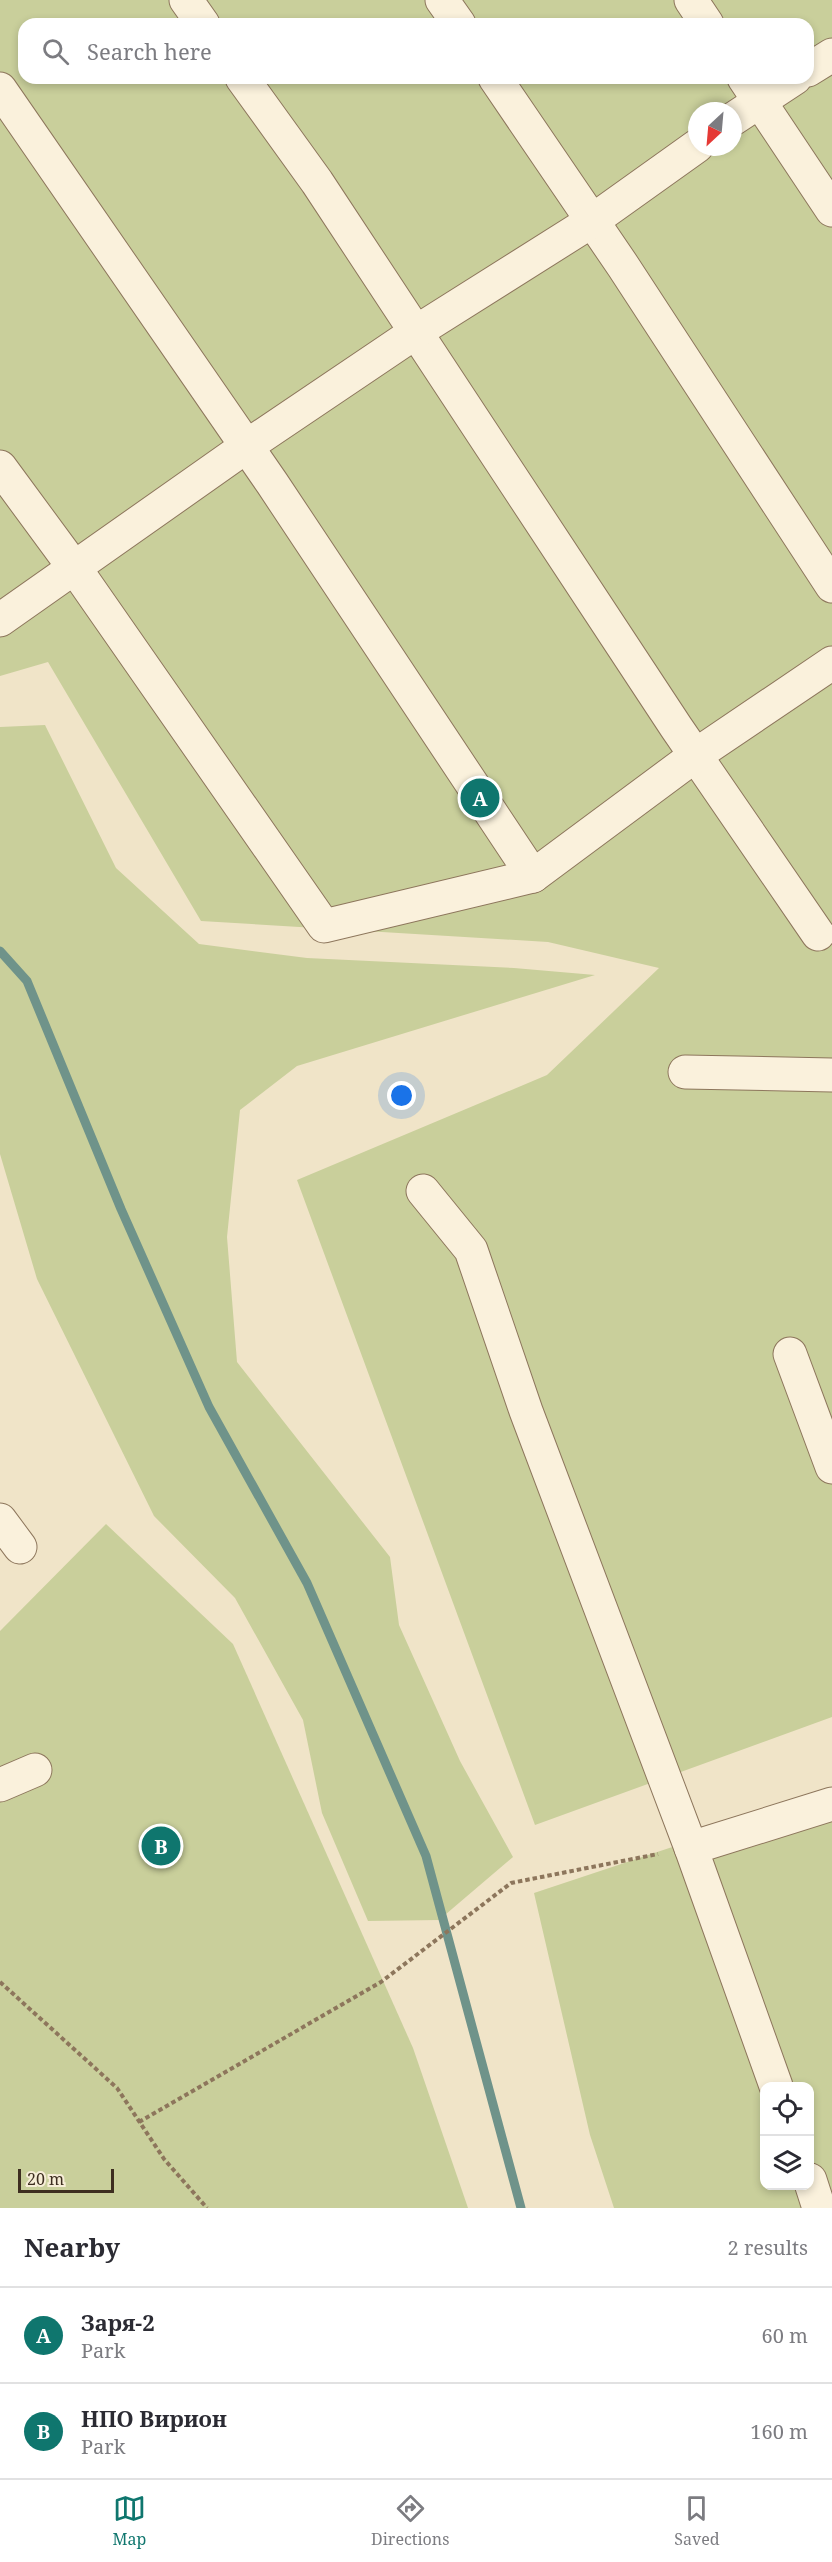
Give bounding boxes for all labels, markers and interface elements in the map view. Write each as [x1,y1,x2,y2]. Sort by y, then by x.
search box [18,18,814,84]
icon: search [39,35,72,68]
text: Search here [87,36,212,66]
north arrow [688,102,742,156]
pin: A [460,776,500,820]
your location [387,1081,416,1110]
pin: B [142,1824,180,1868]
map controls [760,2082,814,2190]
button: locate [760,2082,814,2136]
button: layers [760,2136,814,2190]
scale bar [18,2166,114,2194]
text: 20 m [27,2168,64,2190]
text: Nearby [24,2229,120,2265]
text: 2 results [728,2234,808,2261]
text: Заря-2 [81,2307,155,2337]
text: A [36,2322,51,2349]
text: 60 m [762,2322,808,2349]
text: Park [81,2337,125,2364]
text: НПО Вирион [81,2403,227,2433]
text: B [37,2418,50,2445]
text: 160 m [750,2418,808,2445]
text: Park [81,2433,125,2460]
tab: Map [112,2492,146,2550]
tab: Directions [371,2492,449,2550]
tab: Saved [674,2492,720,2550]

